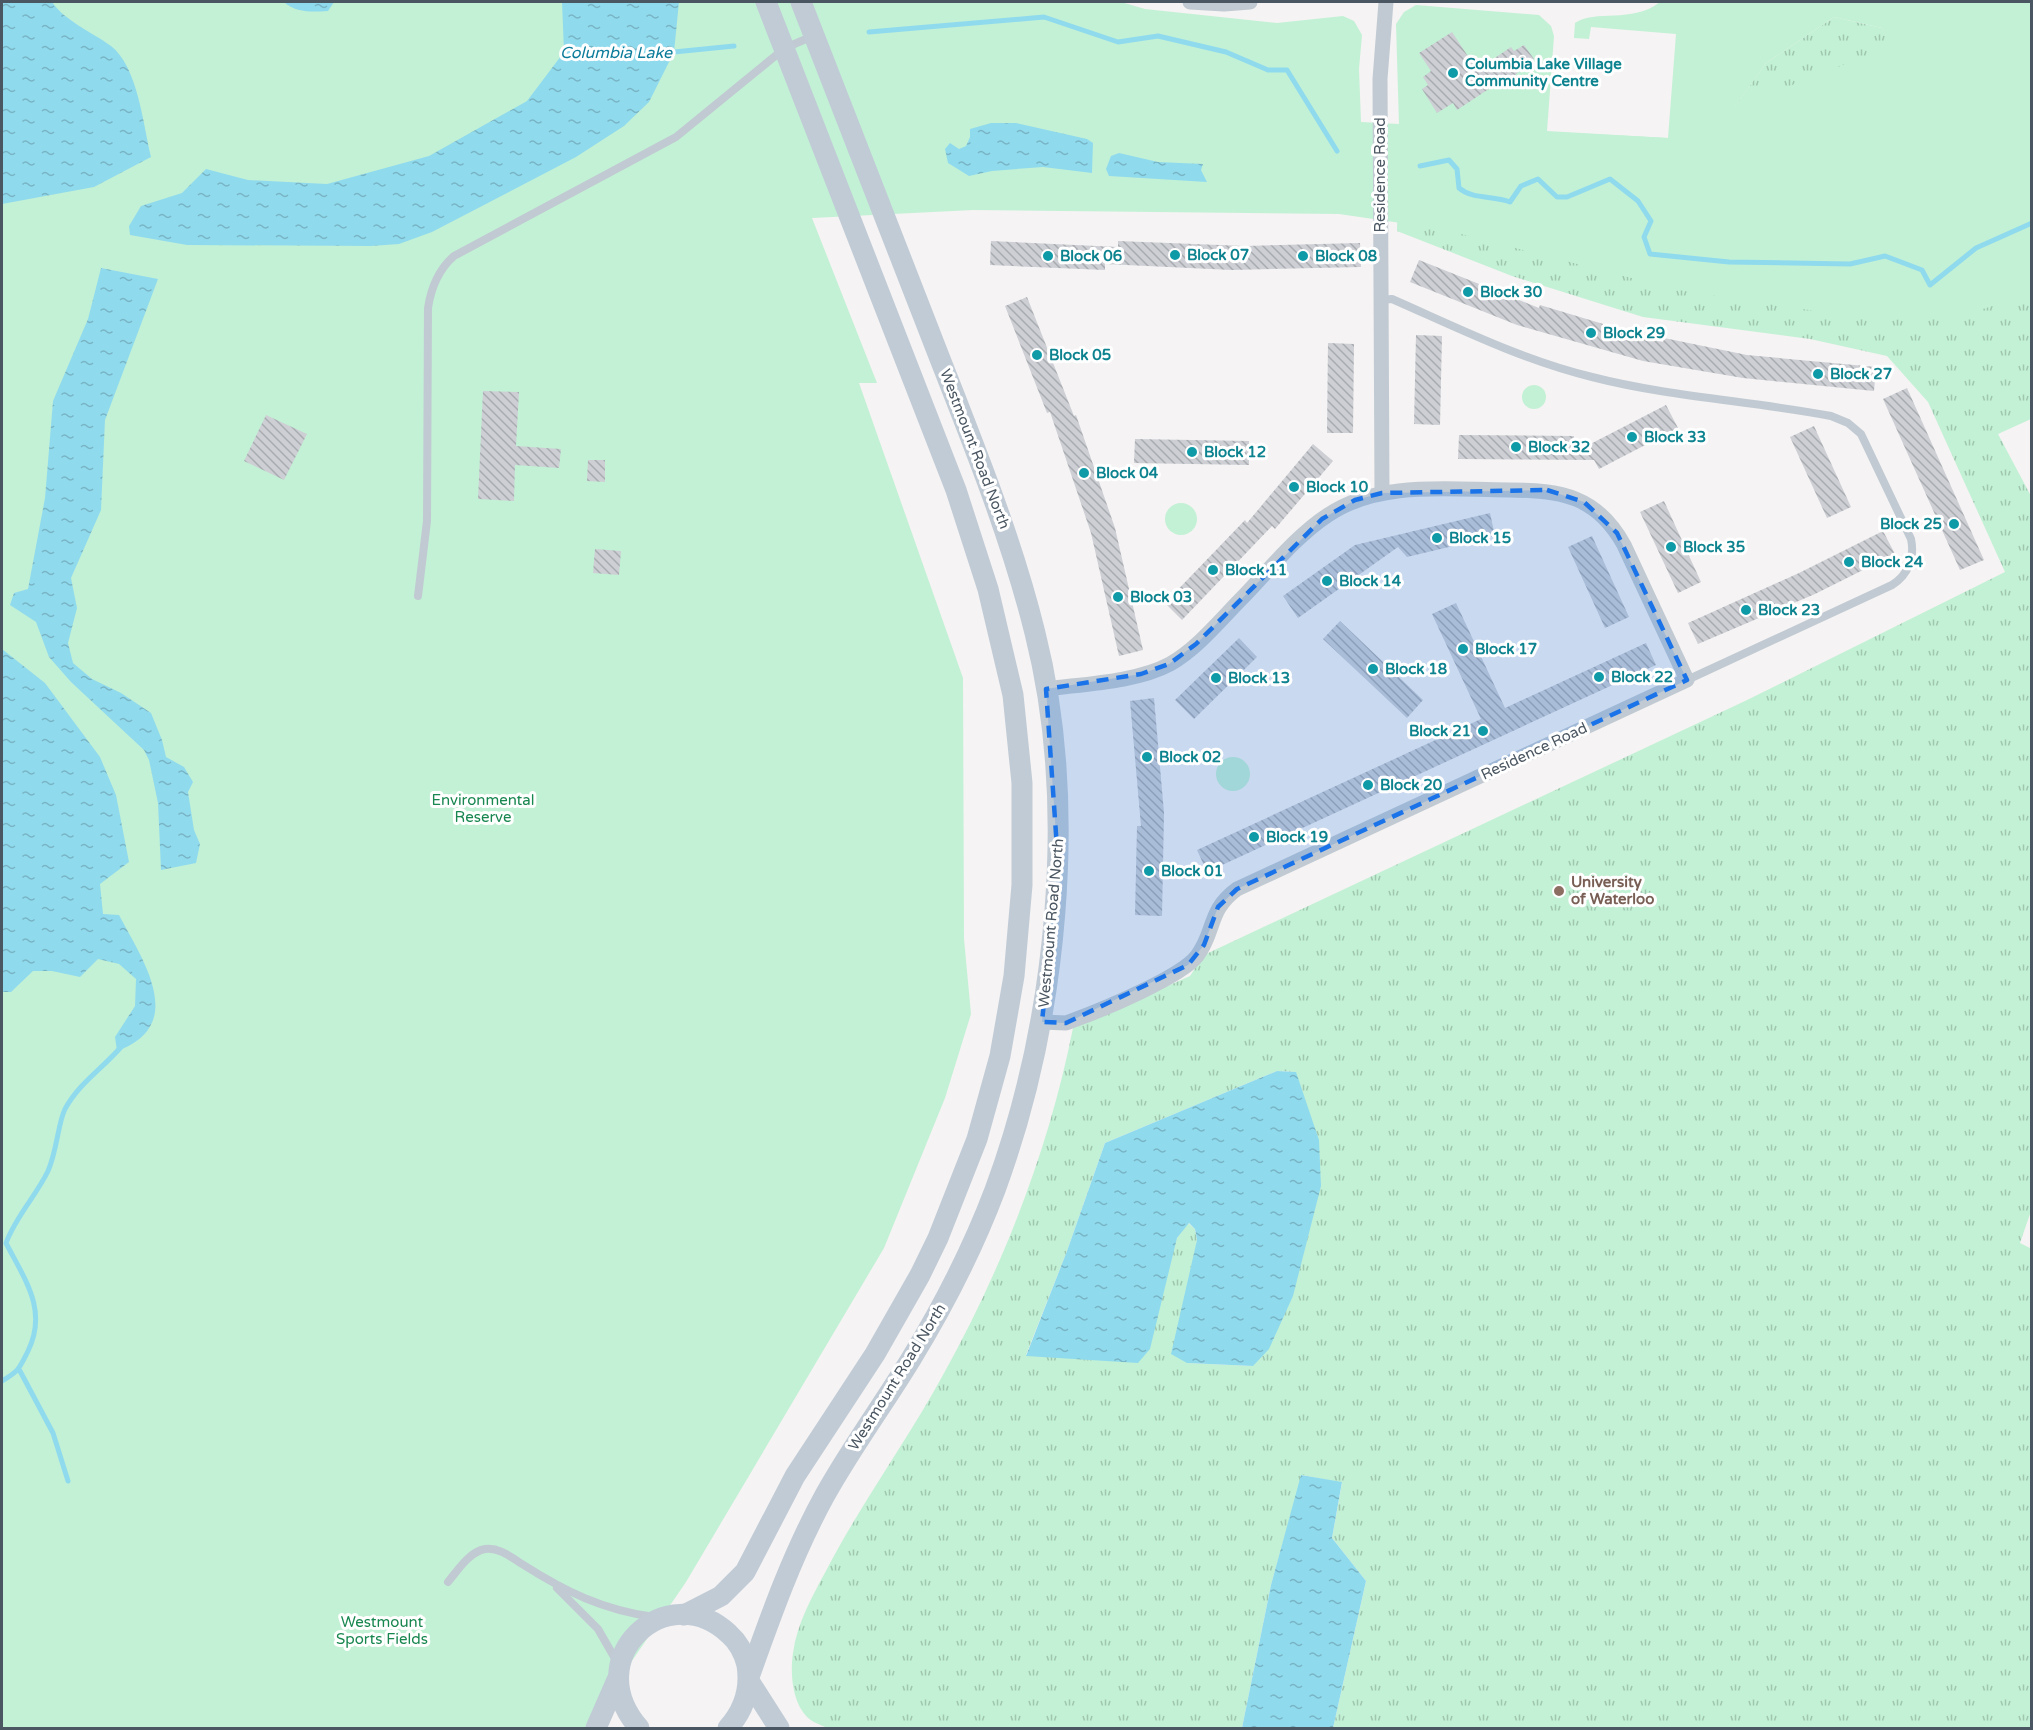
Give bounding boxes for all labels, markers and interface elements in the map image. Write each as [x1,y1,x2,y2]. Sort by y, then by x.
water label: Columbia Lake [560,43,673,63]
place label: Columbia Lake Village Community Centre [1465,55,1622,91]
marker: Columbia Lake Village Community Centre [1446,66,1460,80]
street label: Residence Road [1371,117,1389,233]
place label: Block 07 [1187,246,1249,264]
place label: Block 06 [1060,247,1122,265]
place label: Block 08 [1315,247,1378,265]
marker: Block 07 [1168,248,1182,262]
marker: Block 06 [1041,249,1055,263]
marker: Block 08 [1296,249,1310,263]
place label: Block 30 [1480,283,1543,301]
marker: Block 30 [1461,285,1475,299]
place label: Block 29 [1603,324,1665,342]
marker: Block 29 [1584,326,1598,340]
place label: Block 05 [1049,346,1111,364]
marker: Block 05 [1030,348,1044,362]
place label: Block 27 [1830,365,1892,383]
street label: Westmount Road North [936,367,1014,531]
marker: Block 27 [1811,367,1825,381]
place label: Block 33 [1644,428,1706,446]
marker: Block 33 [1625,430,1639,444]
place label: Block 32 [1528,438,1590,456]
marker: Block 32 [1509,440,1523,454]
place label: Block 12 [1204,443,1266,461]
marker: Block 12 [1185,445,1199,459]
place label: Block 04 [1096,464,1159,482]
marker: Block 04 [1077,466,1091,480]
place label: Block 10 [1306,478,1369,496]
marker: Block 10 [1287,480,1301,494]
place label: Block 25 [1880,515,1942,533]
marker: Block 25 [1947,517,1961,531]
place label: Block 15 [1449,529,1511,547]
marker: Block 15 [1430,531,1444,545]
place label: Block 35 [1683,538,1745,556]
marker: Block 35 [1664,540,1678,554]
place label: Block 24 [1861,553,1924,571]
marker: Block 24 [1842,555,1856,569]
place label: Block 11 [1225,561,1287,579]
marker: Block 11 [1206,563,1220,577]
place label: Block 14 [1339,572,1402,590]
marker: Block 14 [1320,574,1334,588]
place label: Block 03 [1130,588,1192,606]
marker: Block 03 [1111,590,1125,604]
place label: Block 23 [1758,601,1820,619]
marker: Block 23 [1739,603,1753,617]
place label: Block 17 [1475,640,1537,658]
marker: Block 17 [1456,642,1470,656]
place label: Block 18 [1385,660,1448,678]
marker: Block 18 [1366,662,1380,676]
place label: Block 22 [1611,668,1673,686]
place label: Block 13 [1228,669,1290,687]
marker: Block 22 [1592,670,1606,684]
marker: Block 13 [1209,671,1223,685]
street label: Residence Road [1478,718,1590,784]
place label: Block 21 [1409,722,1471,740]
marker: Block 21 [1476,724,1490,738]
place label: Block 02 [1159,748,1221,766]
marker: Block 02 [1140,750,1154,764]
place label: Block 20 [1380,776,1443,794]
marker: Block 20 [1361,778,1375,792]
park label: Environmental Reserve [431,791,535,826]
place label: Block 19 [1266,828,1328,846]
marker: Block 19 [1247,830,1261,844]
street label: Westmount Road North [1035,838,1067,1008]
place label: Block 01 [1161,862,1223,880]
marker: Block 01 [1142,864,1156,878]
place label: University of Waterloo [1571,873,1654,908]
marker: University of Waterloo [1552,884,1566,898]
street label: Westmount Road North [844,1300,950,1454]
park label: Westmount Sports Fields [336,1613,428,1648]

